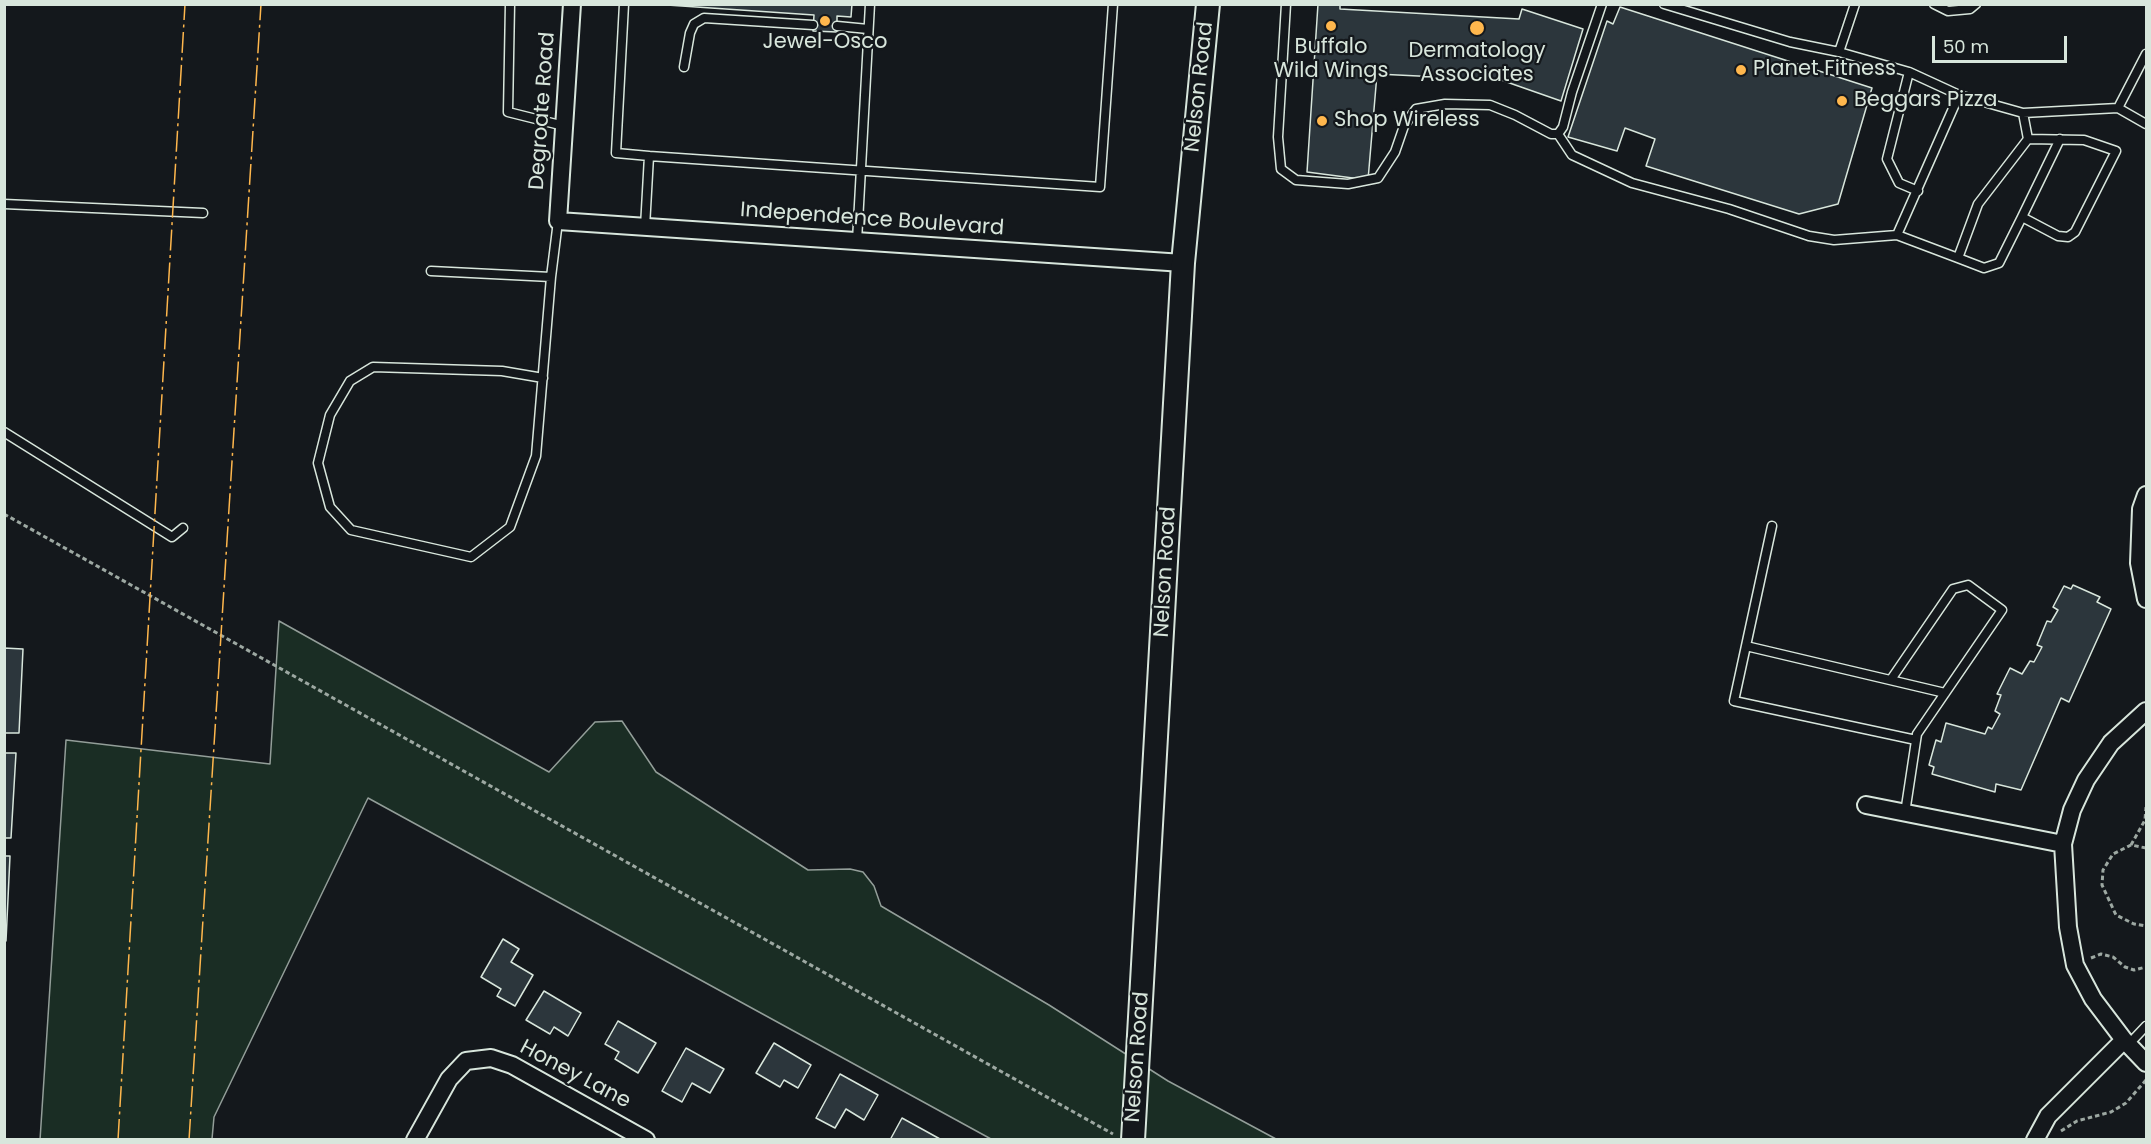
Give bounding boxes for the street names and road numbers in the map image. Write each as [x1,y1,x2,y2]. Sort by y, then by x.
street label: Nelson Road [1181,21,1219,153]
street label: Degroate Road [525,31,561,191]
street label: Independence Boulevard [739,198,1005,242]
street label: Nelson Road [1150,506,1182,638]
street label: Nelson Road [1121,991,1155,1123]
street label: Honey Lane [515,1035,635,1115]

